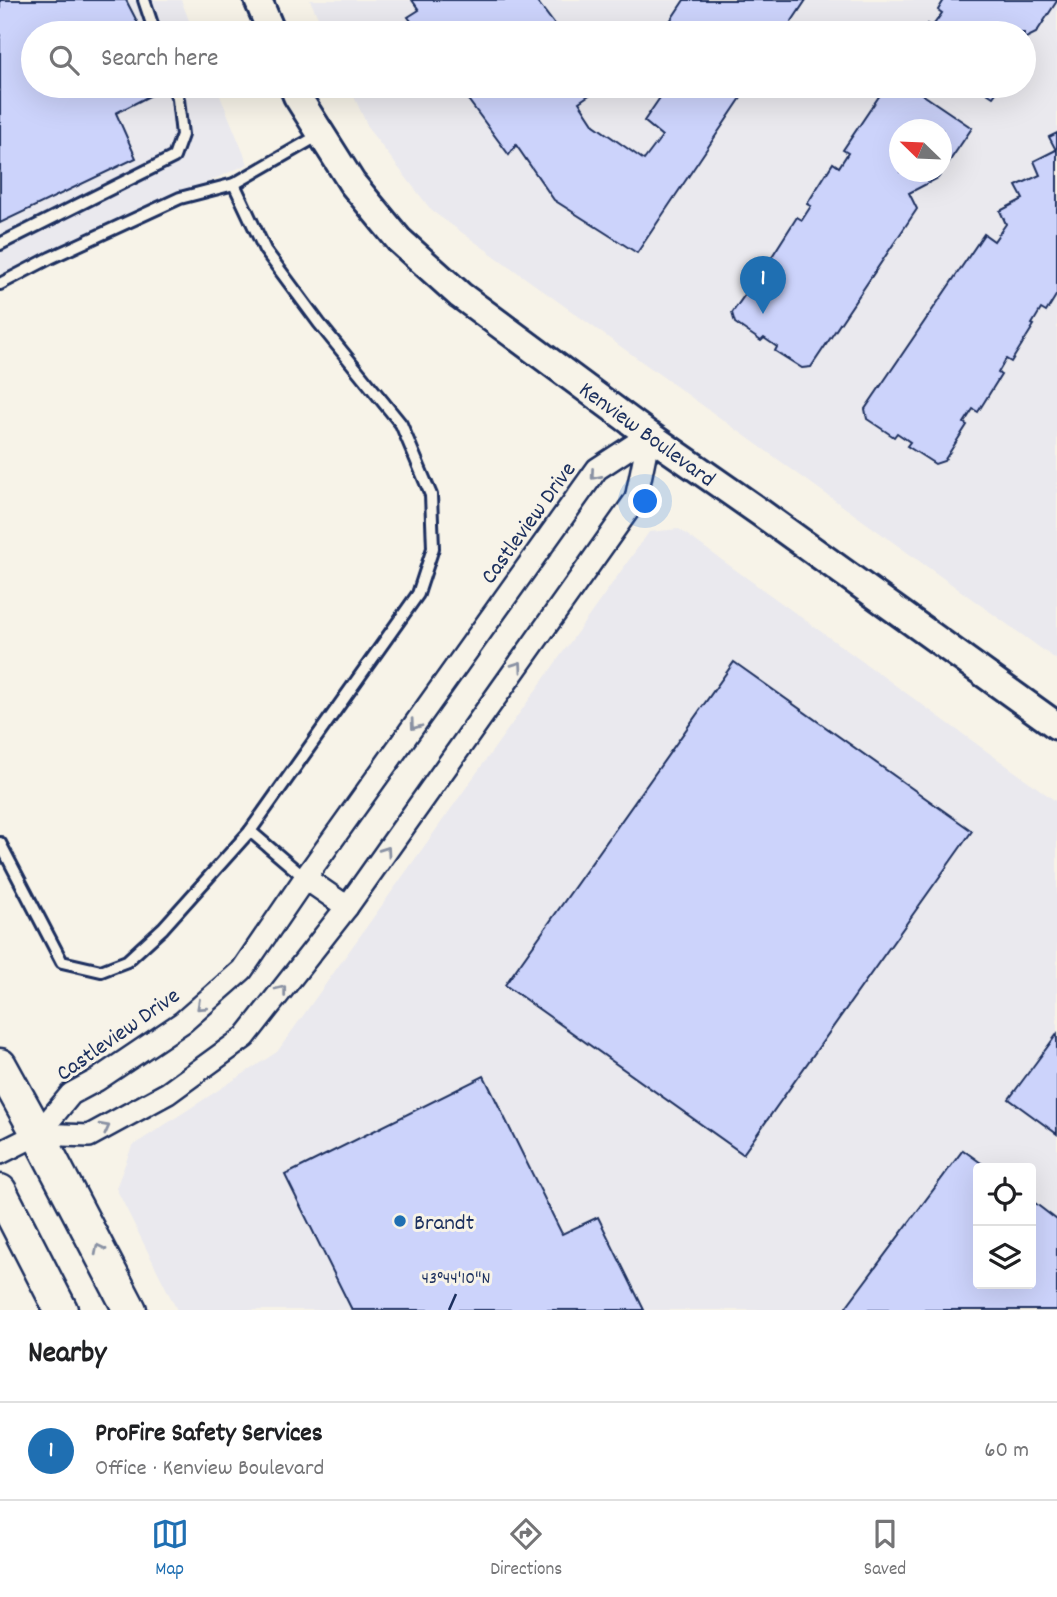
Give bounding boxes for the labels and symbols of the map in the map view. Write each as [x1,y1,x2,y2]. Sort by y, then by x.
north arrow [889,119,952,182]
pin: 1 [740,256,786,314]
street label: Kenview Boulevard [571,375,721,497]
street label: Castleview Drive [474,456,586,592]
one-way arrow [591,467,603,480]
your location [628,484,662,518]
one-way arrow [510,661,522,674]
one-way arrow [410,717,423,730]
one-way arrow [378,846,391,859]
street label: Castleview Drive [50,981,188,1091]
one-way arrow [274,985,286,998]
one-way arrow [196,998,209,1010]
one-way arrow [97,1123,110,1136]
place label: Brandt [414,1208,474,1241]
marker: Brandt [392,1213,408,1229]
one-way arrow [93,1244,107,1256]
text: 43°44'10"N [422,1267,490,1292]

